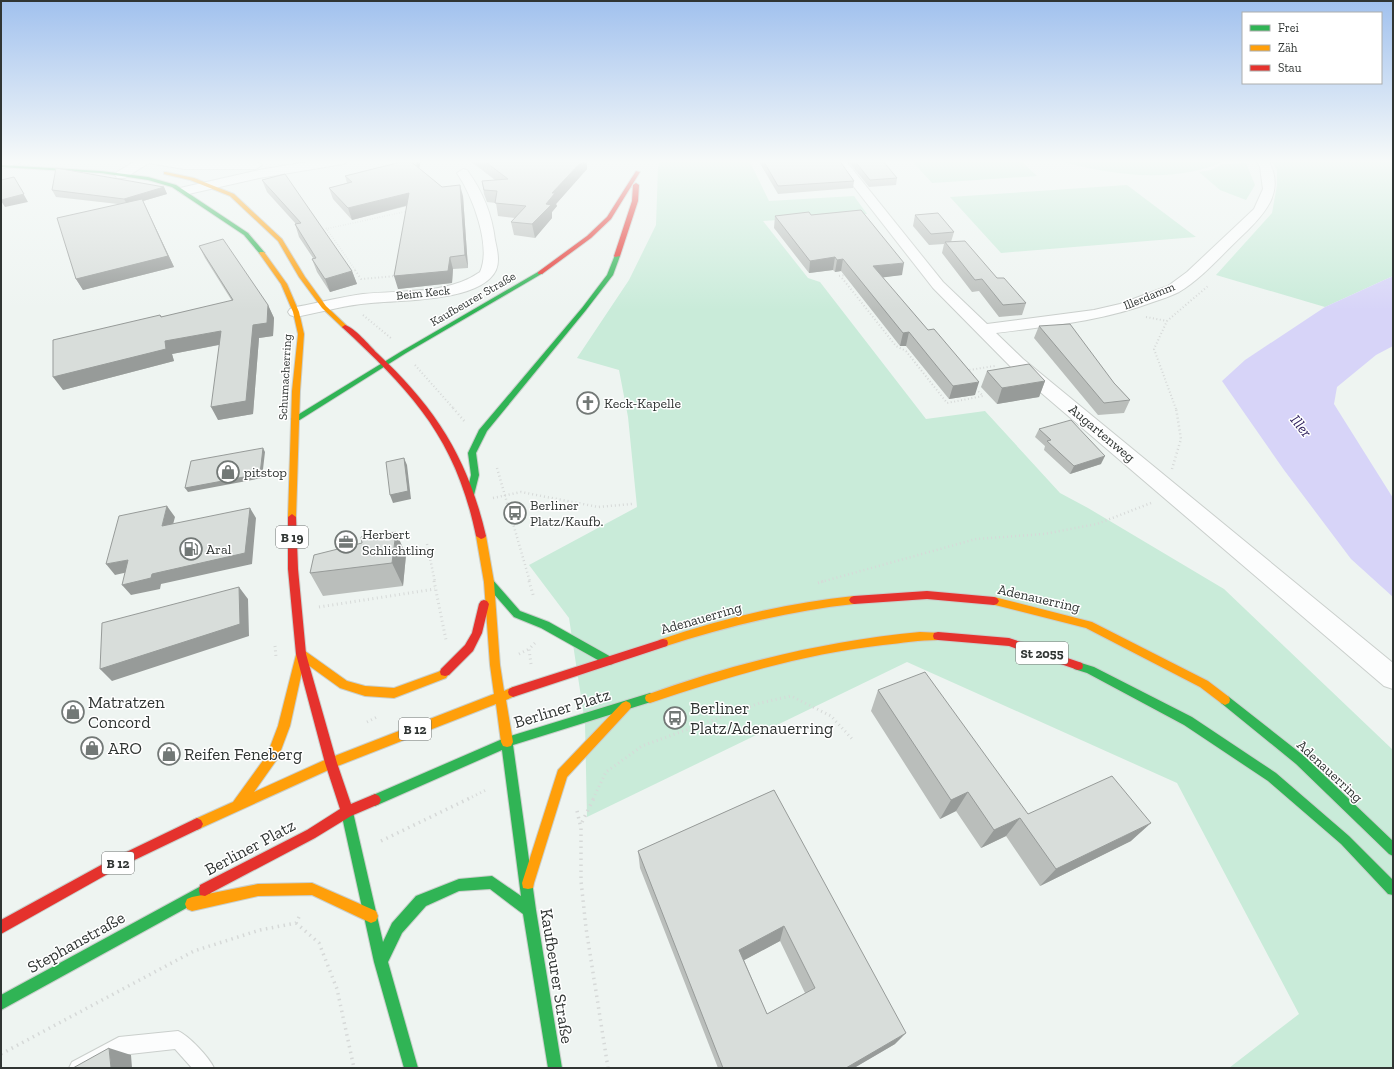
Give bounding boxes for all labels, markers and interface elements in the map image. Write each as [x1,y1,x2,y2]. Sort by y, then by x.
legend [1242,12,1382,84]
text: Frei [1278,21,1299,35]
text: Zäh [1278,41,1298,55]
text: Stau [1278,61,1302,75]
street label: Kaufbeurer Straße [428,269,519,329]
street label: Illerdamm [1121,279,1177,313]
street label: Beim Keck [395,283,451,303]
street label: Schumacherring [276,333,294,420]
church icon: Keck-Kapelle [575,390,601,416]
place label: Keck-Kapelle [604,395,682,412]
street label: Augartenweg [1065,401,1139,466]
water label: Iller [1287,411,1316,441]
shop icon: pitstop [215,459,241,485]
place label: pitstop [244,464,287,481]
place label: Berliner Platz/Kaufb. [530,497,603,530]
bus stop icon: Berliner Platz/Kaufb. [502,500,528,526]
road number: B 19 [276,526,308,548]
place label: Herbert Schlichtling [362,526,435,559]
office icon: Herbert Schlichtling [333,529,359,555]
fuel station icon: Aral [178,536,204,562]
place label: Aral [206,541,232,558]
street label: Adenauerring [996,581,1082,616]
street label: Adenauerring [659,599,744,638]
road number: St 2055 [1016,642,1068,664]
street label: Berliner Platz [511,684,613,732]
place label: Matratzen Concord [88,692,165,732]
place label: Berliner Platz/Adenauerring [690,698,834,738]
shop icon: Matratzen Concord [60,699,86,725]
bus stop icon: Berliner Platz/Adenauerring [662,705,688,731]
road number: B 12 [399,718,431,740]
shop icon: ARO [79,735,105,761]
street label: Adenauerring [1293,737,1366,806]
place label: ARO [108,738,142,758]
shop icon: Reifen Feneberg [156,741,182,767]
place label: Reifen Feneberg [184,744,303,764]
street label: Berliner Platz [201,815,299,879]
road number: B 12 [102,852,134,874]
street label: Stephanstraße [24,907,128,977]
street label: Kaufbeurer Straße [536,907,578,1045]

